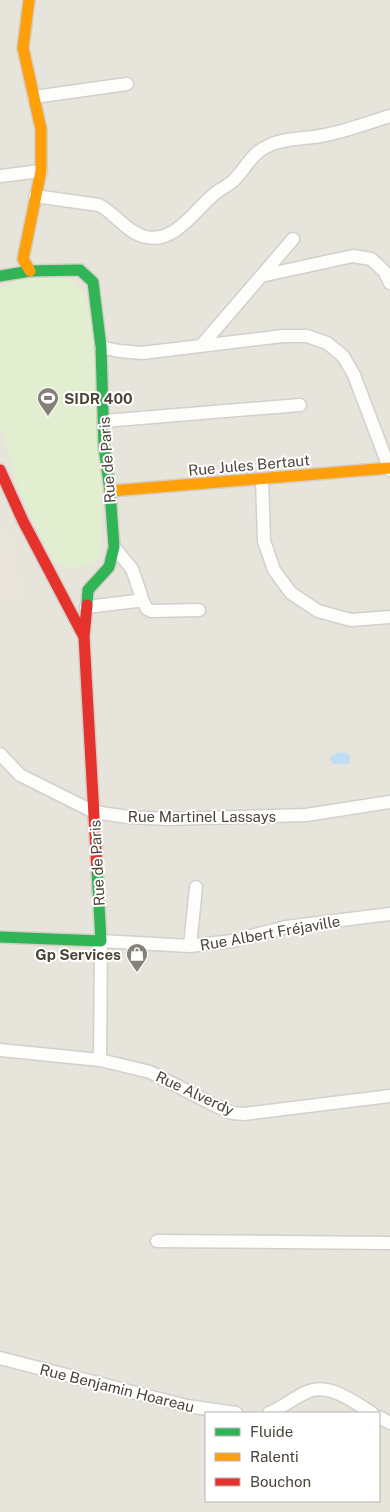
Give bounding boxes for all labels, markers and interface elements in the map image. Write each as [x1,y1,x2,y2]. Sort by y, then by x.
sports icon: SIDR 400 [36,386,60,417]
place label: SIDR 400 [64,390,133,407]
street label: Rue de Paris [96,416,118,504]
street label: Rue Jules Bertaut [187,451,311,479]
street label: Rue Martinel Lassays [128,808,276,825]
street label: Rue de Paris [86,819,108,907]
street label: Rue Albert Fréjaville [199,912,341,954]
shop icon: Gp Services [125,942,149,973]
place label: Gp Services [35,946,121,963]
street label: Rue Alverdy [153,1067,237,1119]
street label: Rue Benjamin Hoareau [38,1361,196,1415]
legend [205,1412,380,1502]
text: Fluide [250,1423,293,1440]
text: Ralenti [250,1448,299,1465]
text: Bouchon [250,1473,311,1490]

